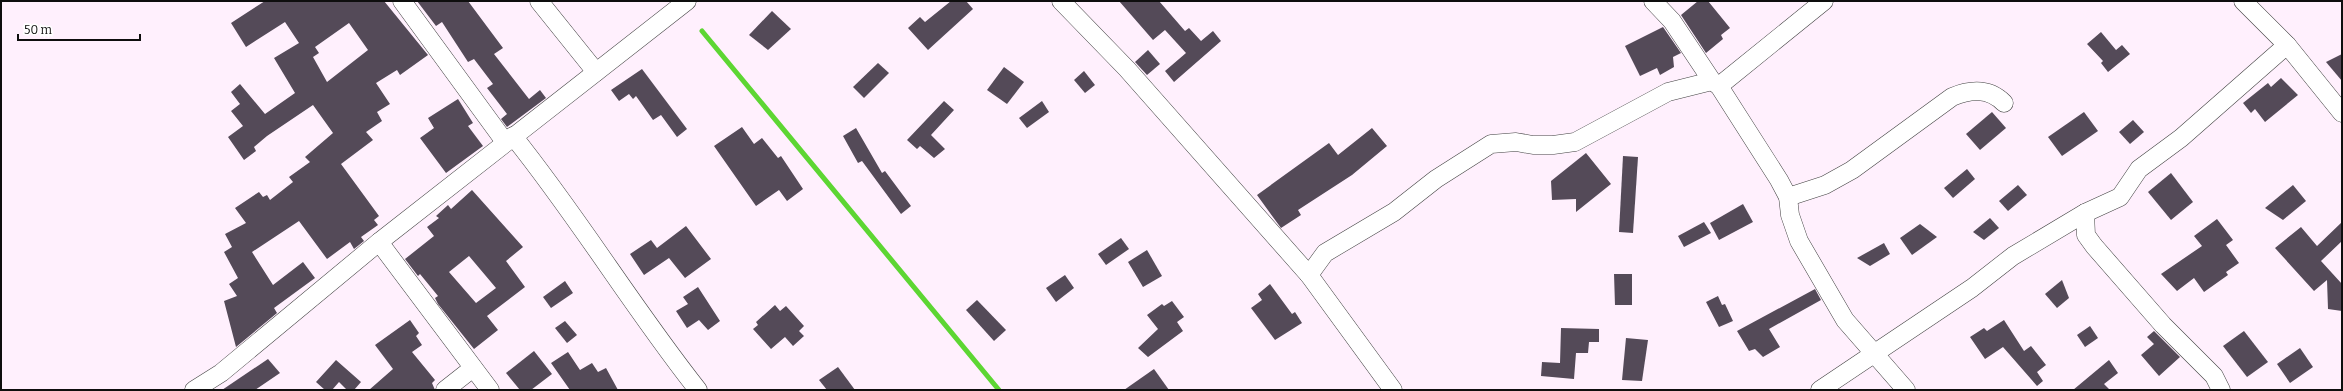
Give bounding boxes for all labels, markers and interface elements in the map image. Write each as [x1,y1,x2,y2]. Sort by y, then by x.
scale bar [18,16,140,42]
text: 50 m [24,23,53,37]

